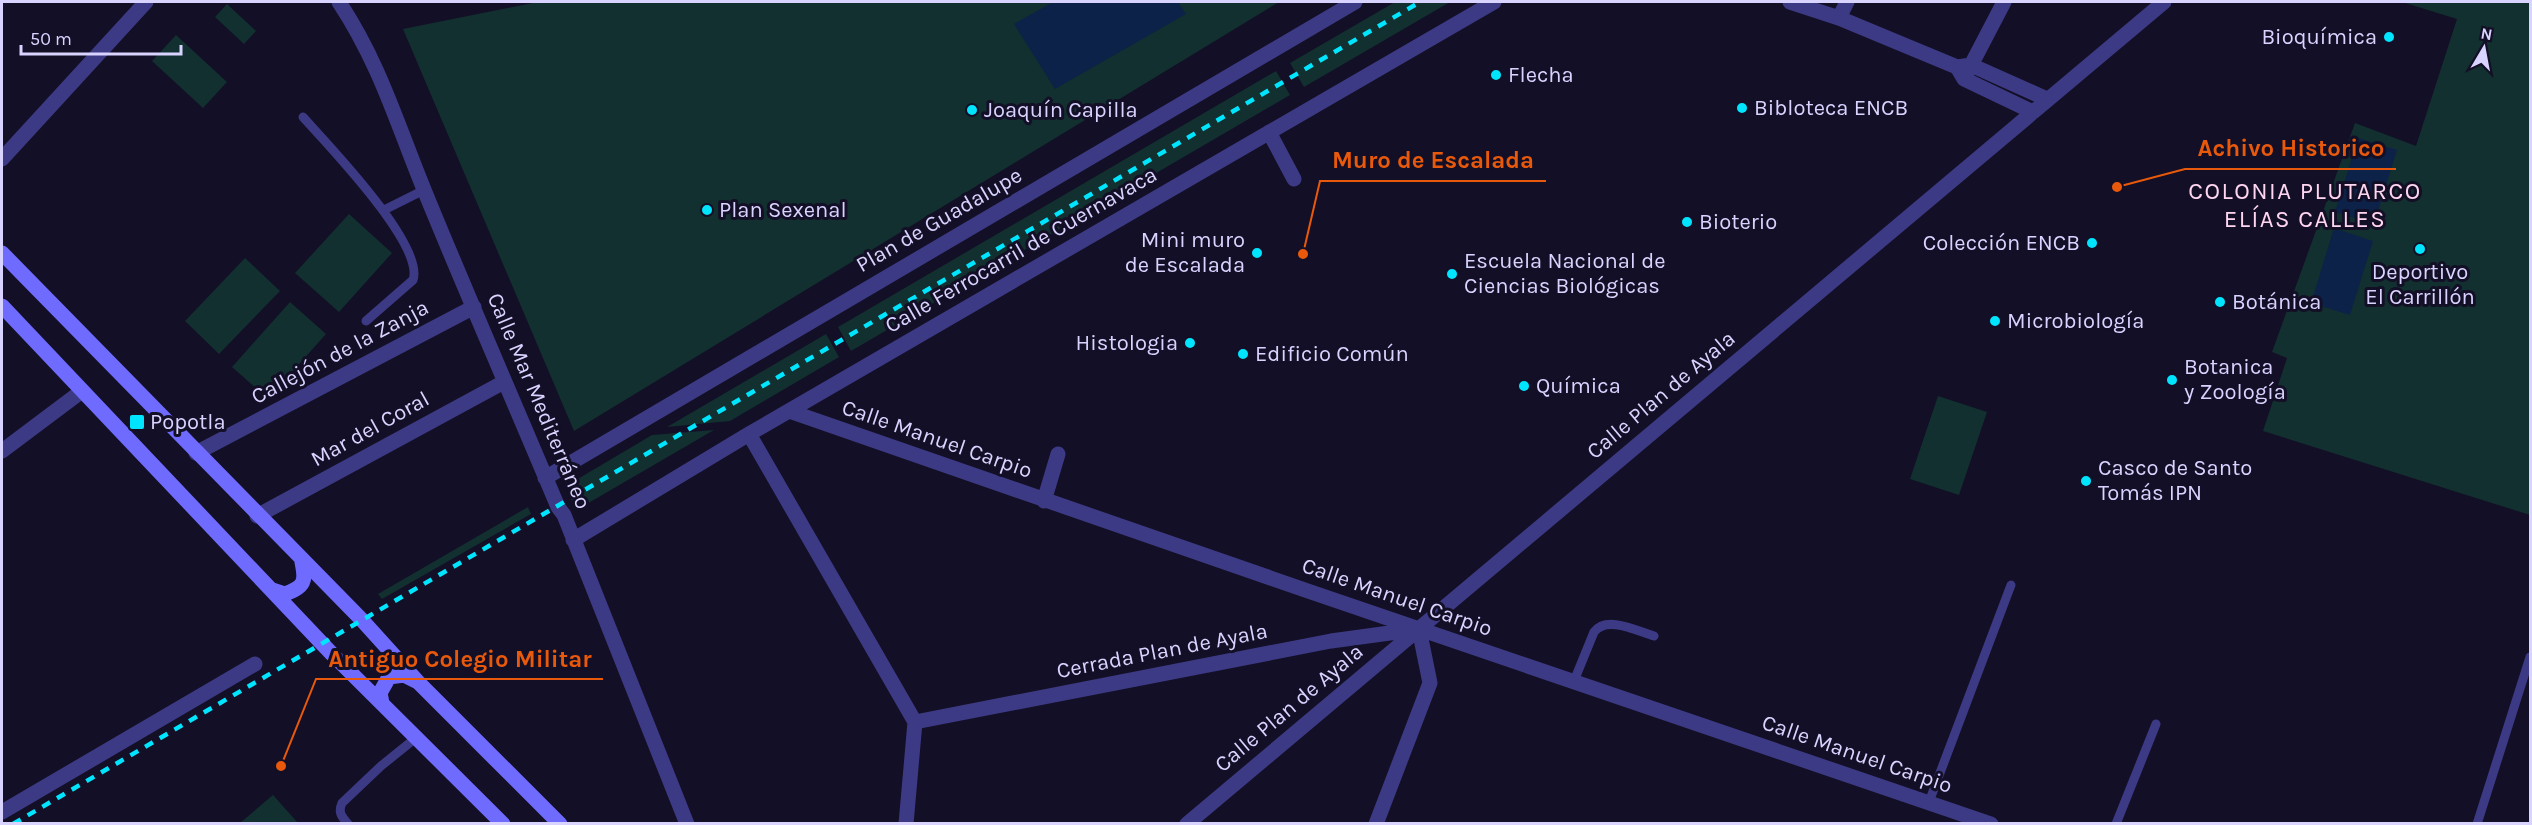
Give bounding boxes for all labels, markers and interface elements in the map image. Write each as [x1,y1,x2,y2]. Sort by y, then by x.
scale bar [21,18,182,56]
north arrow [2454,18,2514,78]
text: N [2479,23,2494,44]
place label: Bioquímica [2261,24,2377,50]
text: 50 m [30,28,72,50]
marker: Bioquímica [2382,30,2396,44]
place label: Flecha [1508,62,1574,88]
marker: Flecha [1489,68,1503,82]
place label: Bibloteca ENCB [1754,95,1908,121]
place label: Joaquín Capilla [984,97,1138,123]
marker: Bibloteca ENCB [1735,101,1749,115]
marker: Joaquín Capilla [965,103,979,117]
callout: Achivo Historico [2185,127,2396,169]
text: Achivo Historico [2198,134,2384,162]
callout: Muro de Escalada [1320,139,1546,181]
text: Muro de Escalada [1332,146,1534,174]
street label: Calle Ferrocarril de Cuernavaca [880,161,1162,339]
street label: Plan de Guadalupe [852,162,1026,278]
district label: COLONIA PLUTARCO ELÍAS CALLES [2188,177,2422,233]
place label: Plan Sexenal [719,197,847,223]
marker: Plan Sexenal [700,203,714,217]
place label: Bioterio [1699,209,1777,235]
marker: Bioterio [1680,215,1694,229]
place label: Mini muro de Escalada [1125,227,1245,278]
place label: Colección ENCB [1923,230,2080,256]
marker: Colección ENCB [2085,236,2099,250]
marker: Deportivo El Carrillón [2413,242,2427,256]
marker: Mini muro de Escalada [1250,246,1264,260]
place label: Escuela Nacional de Ciencias Biológicas [1464,248,1666,299]
place label: Deportivo El Carrillón [2365,259,2475,310]
marker: Escuela Nacional de Ciencias Biológicas [1445,267,1459,281]
street label: Calle Mar Mediterráneo [482,289,596,513]
place label: Botánica [2232,289,2321,315]
street label: Callejón de la Zanja [247,294,433,410]
marker: Botánica [2213,295,2227,309]
place label: Microbiología [2007,308,2144,334]
marker: Microbiología [1988,314,2002,328]
street label: Calle Plan de Ayala [1582,325,1740,465]
place label: Histologia [1076,330,1178,356]
marker: Histologia [1183,336,1197,350]
place label: Edificio Común [1255,341,1409,367]
marker: Edificio Común [1236,347,1250,361]
place label: Botanica y Zoología [2183,354,2286,405]
place label: Química [1536,373,1621,399]
marker: Botanica y Zoología [2165,373,2179,387]
marker: Química [1517,379,1531,393]
street label: Mar del Coral [306,386,434,472]
street label: Calle Manuel Carpio [838,394,1036,484]
place label: Popotla [150,409,226,435]
marker: Popotla [128,413,146,431]
place label: Casco de Santo Tomás IPN [2098,455,2252,506]
marker: Casco de Santo Tomás IPN [2079,474,2093,488]
street label: Calle Manuel Carpio [1298,552,1496,642]
street label: Cerrada Plan de Ayala [1054,618,1270,684]
callout: Antiguo Colegio Militar [316,637,603,679]
street label: Calle Plan de Ayala [1210,638,1368,778]
text: Antiguo Colegio Militar [328,645,592,673]
street label: Calle Manuel Carpio [1758,709,1956,799]

